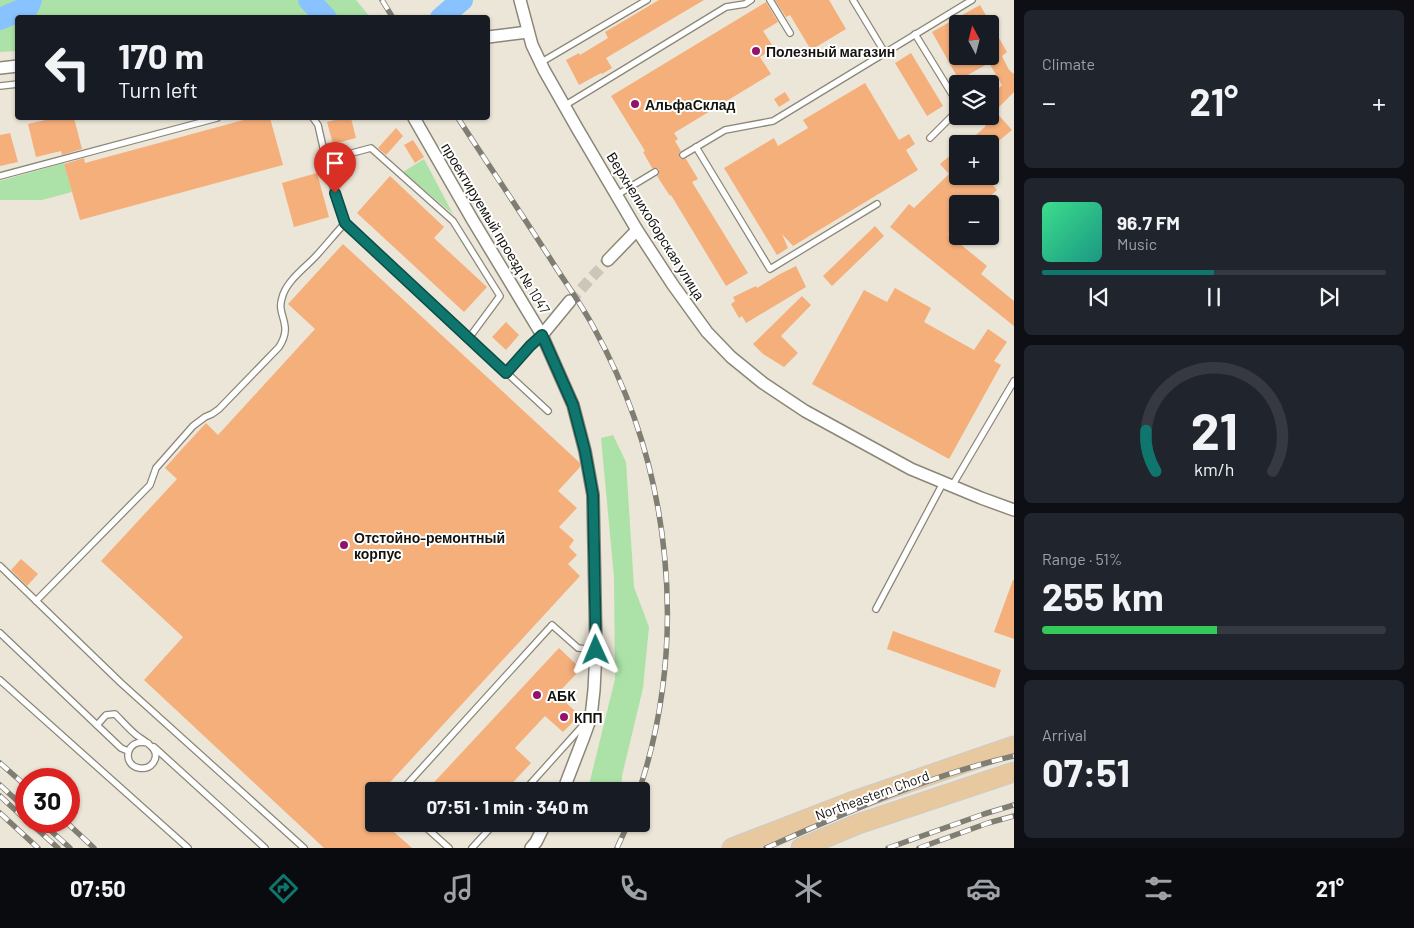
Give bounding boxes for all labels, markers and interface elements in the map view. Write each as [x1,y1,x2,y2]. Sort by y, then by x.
north arrow [949,15,999,65]
map controls [949,15,999,245]
text: 170 m [118,34,204,76]
icon: left [35,35,100,100]
place label: Полезный магазин [766,43,895,60]
marker: Полезный магазин [750,45,762,57]
text: Climate [1042,54,1095,73]
button: layers [949,75,999,125]
text: Turn left [118,76,198,102]
text: 21° [1190,78,1238,124]
text: − [1042,85,1056,119]
text: + [1372,85,1386,119]
place label: АльфаСклад [645,96,736,113]
marker: АльфаСклад [629,98,641,110]
button: + [949,135,999,185]
street label: проектируемый проезд № 1047 [438,139,554,317]
pin [314,142,356,193]
icon: arrive [321,149,349,177]
street label: Верхнелихоборская улица [603,149,709,303]
button: − [949,195,999,245]
text: 96.7 FM [1117,211,1180,234]
text: Music [1117,234,1157,253]
icon: previous [1085,283,1113,311]
icon: pause [1200,283,1228,311]
icon: next [1315,283,1343,311]
text: 21 [1190,398,1238,460]
text: km/h [1194,458,1234,480]
place label: Отстойно-ремонтный корпус [354,529,505,562]
marker: Отстойно-ремонтный корпус [338,539,350,551]
text: Range · 51% [1042,549,1122,568]
text: 255 km [1042,573,1164,619]
position arrow [569,623,621,675]
place label: АБК [547,687,576,704]
marker: АБК [531,689,543,701]
place label: КПП [574,709,603,726]
marker: КПП [558,711,570,723]
text: Arrival [1042,725,1087,744]
text: 07:51 [1042,749,1130,795]
street label: Northeastern Chord [813,766,931,824]
speed limit sign: 30 [15,768,80,833]
text: 07:51 · 1 min · 340 m [427,795,588,818]
icon: directions [266,871,301,906]
icon: music [441,871,476,906]
icon: phone [616,871,651,906]
icon: climate [791,871,826,906]
icon: car [966,871,1001,906]
icon: filters [1141,871,1176,906]
text: 07:50 [70,875,126,901]
text: 21° [1316,875,1344,901]

